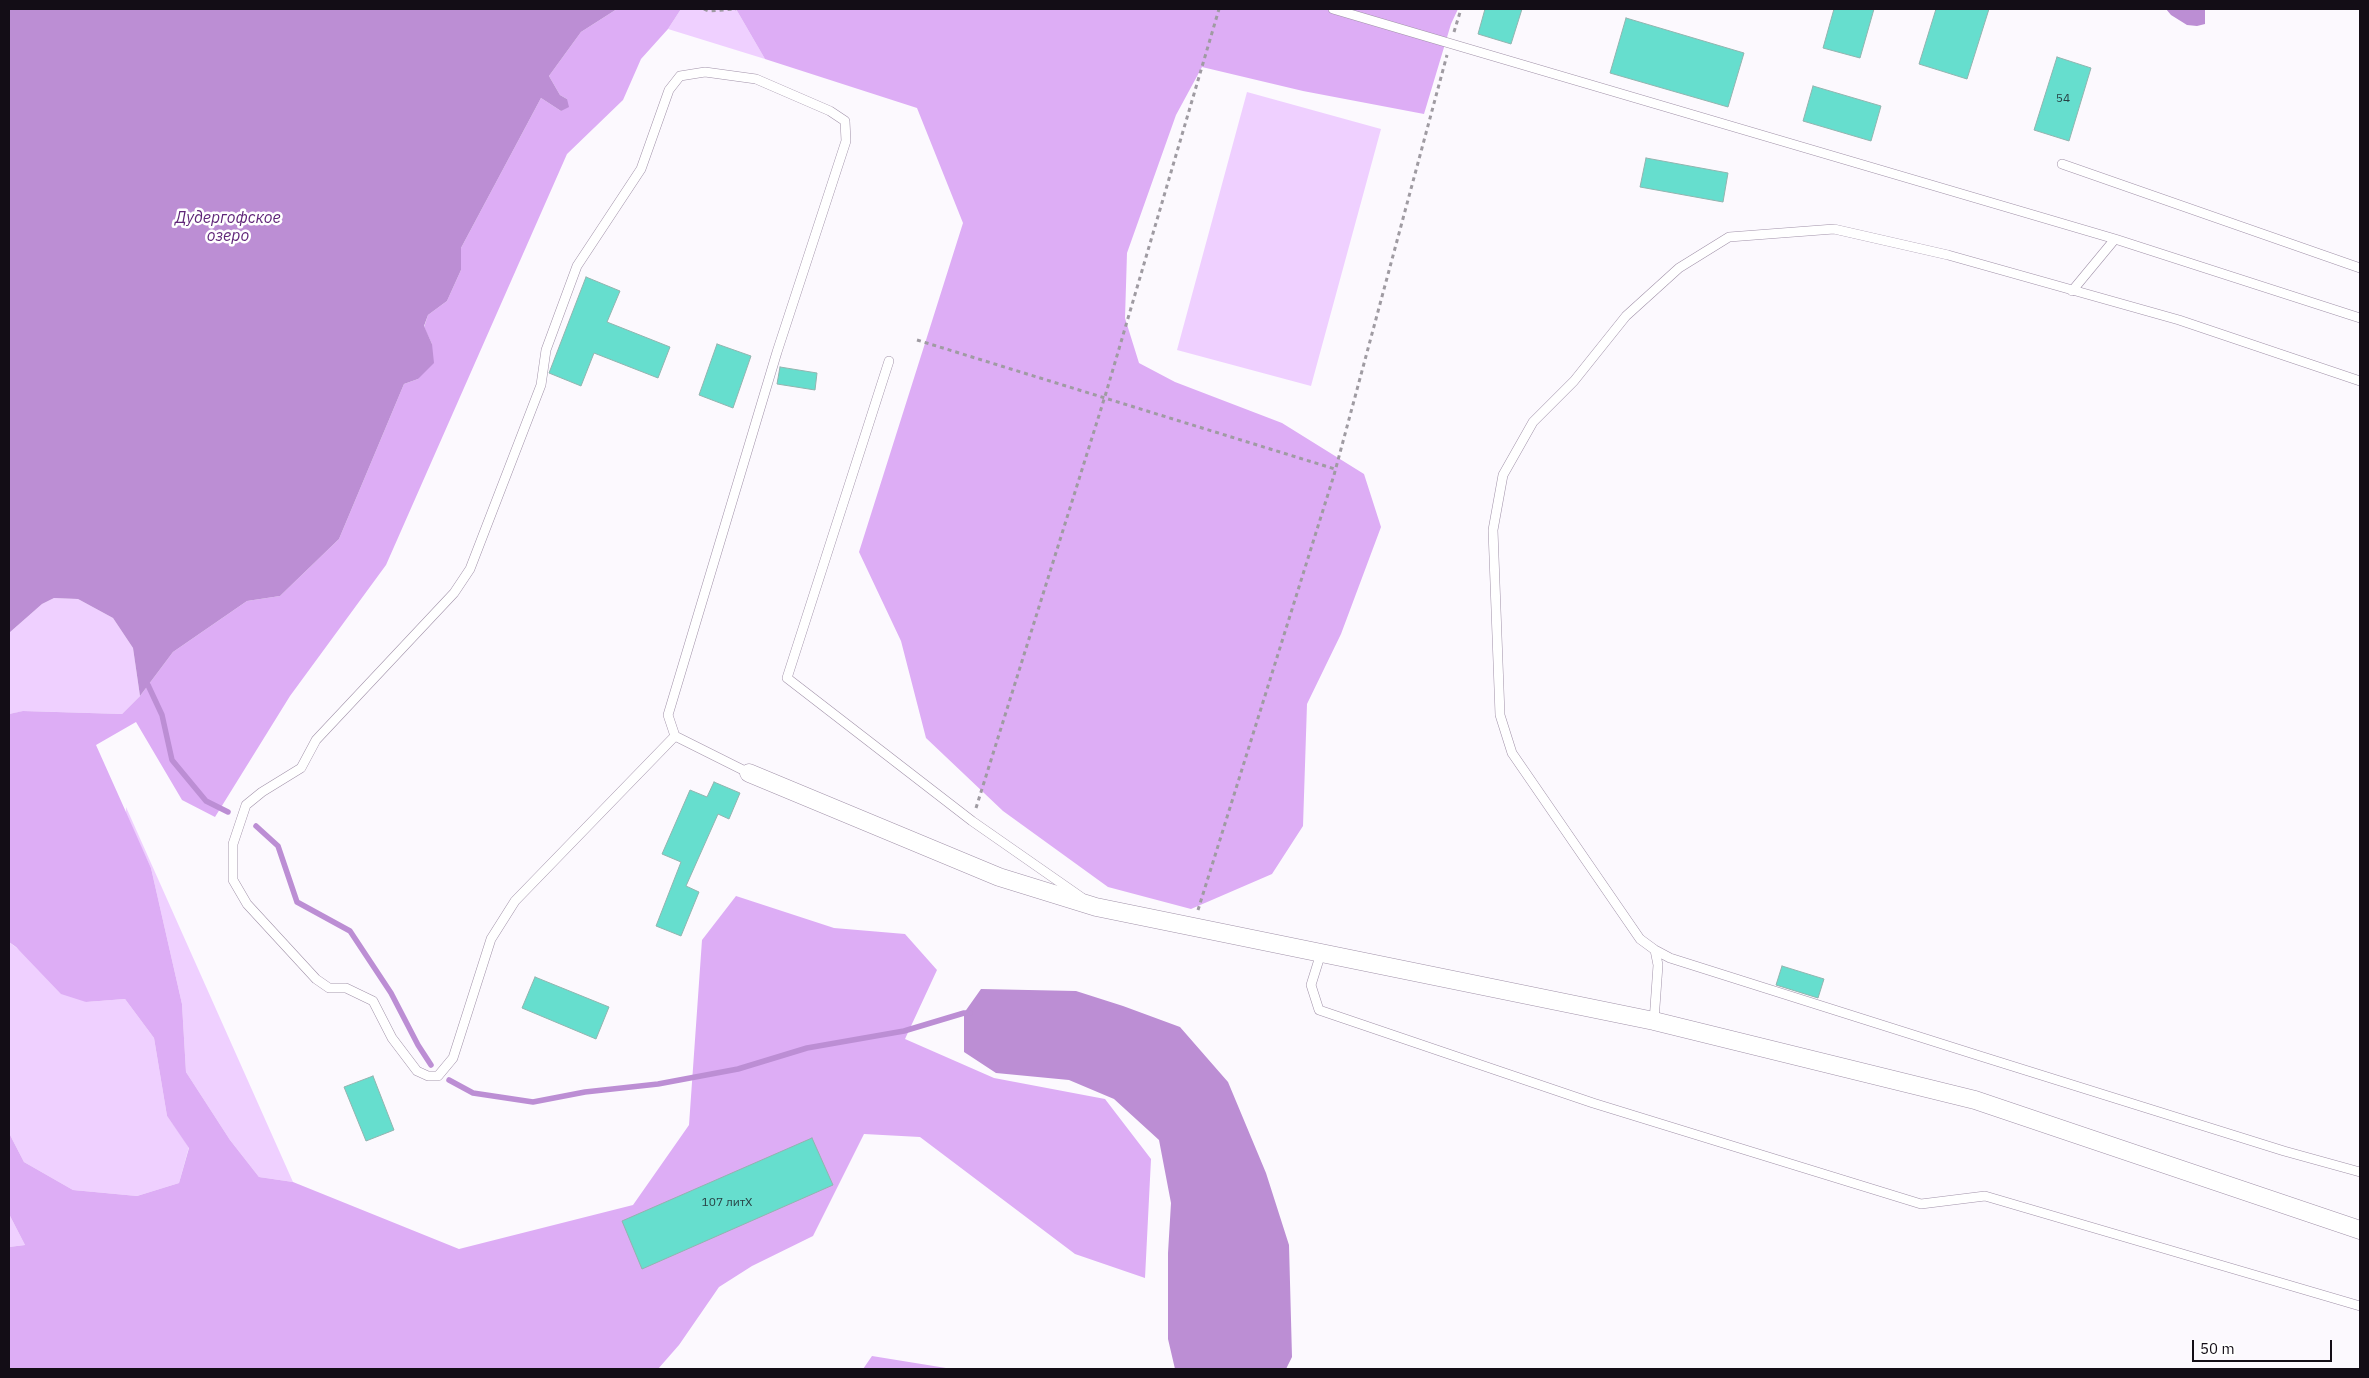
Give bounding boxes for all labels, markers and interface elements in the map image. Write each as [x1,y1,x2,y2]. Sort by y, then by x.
house number: 54 [2056,92,2070,106]
water label: Дудергофское озеро [175,208,281,246]
house number: 107 литХ [702,1196,752,1210]
scale bar [2194,1330,2334,1362]
text: 50 m [2200,1339,2235,1358]

